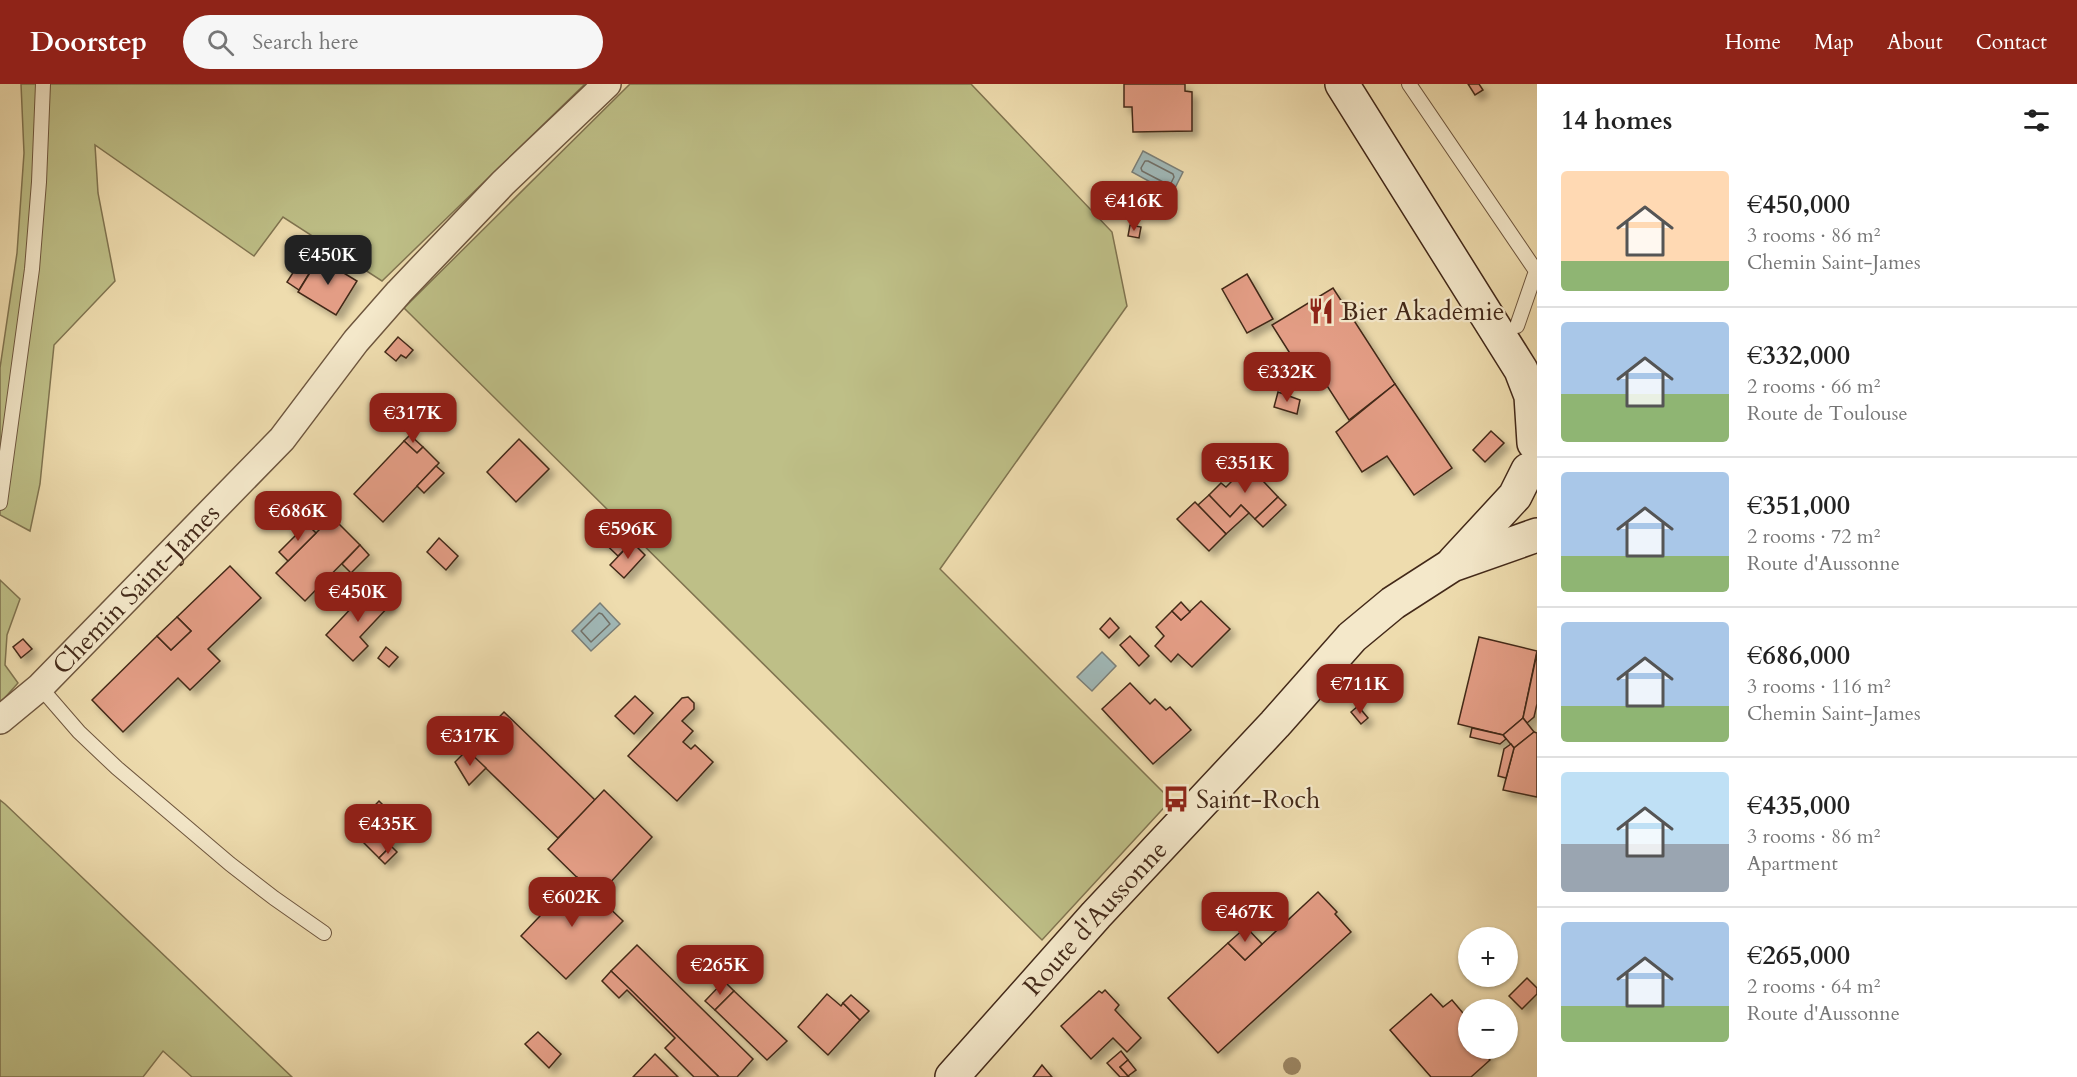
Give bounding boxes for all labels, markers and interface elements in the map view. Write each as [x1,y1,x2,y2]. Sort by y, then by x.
search box [183,15,603,69]
text: Doorstep [30,23,147,61]
icon: search [204,26,237,59]
text: Search here [252,27,359,57]
text: Home [1725,28,1781,57]
text: Map [1814,28,1854,57]
text: About [1887,28,1943,57]
text: Contact [1976,28,2047,57]
text: 14 homes [1561,103,1672,138]
icon: filters [2020,104,2053,137]
pin: €416K [1092,181,1176,232]
text: €416K [1105,187,1163,214]
text: €450,000 [1747,187,1850,222]
icon: home [1609,195,1681,267]
text: 3 rooms · 86 m² [1747,222,1880,249]
pin: €450K [286,235,370,286]
text: €450K [299,241,357,268]
text: Chemin Saint-James [1747,249,1921,276]
place label: Bier Akademie [1341,294,1505,329]
restaurant icon: Bier Akademie [1306,296,1336,326]
text: €332,000 [1747,338,1850,373]
icon: home [1609,346,1681,418]
pin: €332K [1245,352,1329,403]
text: €332K [1258,358,1316,385]
text: 2 rooms · 66 m² [1747,373,1880,400]
pin: €317K [371,393,455,444]
text: €317K [384,399,442,426]
text: Route de Toulouse [1747,400,1908,427]
pin: €351K [1203,443,1287,494]
text: €351K [1216,449,1274,476]
text: €351,000 [1747,488,1850,523]
pin: €686K [256,491,340,542]
street label: Chemin Saint-James [45,496,228,682]
icon: home [1609,496,1681,568]
text: €686K [269,497,327,524]
pin: €596K [586,509,670,560]
text: €596K [599,515,657,542]
text: 2 rooms · 72 m² [1747,523,1880,550]
text: Route d'Aussonne [1747,550,1900,577]
pin: €450K [316,572,400,623]
text: €450K [329,578,387,605]
text: €686,000 [1747,638,1850,673]
icon: home [1609,646,1681,718]
pin: €711K [1318,664,1402,715]
text: €711K [1331,670,1389,697]
text: 3 rooms · 116 m² [1747,673,1891,700]
text: Chemin Saint-James [1747,700,1921,727]
pin: €317K [428,716,512,767]
text: €317K [441,722,499,749]
place label: Saint-Roch [1196,782,1320,817]
bus stop icon: Saint-Roch [1161,784,1191,814]
text: €435,000 [1747,788,1850,823]
icon: home [1609,796,1681,868]
pin: €435K [346,804,430,855]
text: €435K [359,810,417,837]
text: 3 rooms · 86 m² [1747,823,1880,850]
street label: Route d'Aussonne [1015,833,1175,1003]
text: Apartment [1747,850,1838,877]
pin: €602K [530,877,614,928]
text: €602K [543,883,601,910]
pin: €467K [1203,892,1287,943]
text: €467K [1216,898,1274,925]
map controls [1458,927,1518,1059]
button: + [1458,927,1518,987]
text: €265,000 [1747,938,1850,973]
pin: €265K [678,945,762,996]
icon: home [1609,946,1681,1018]
text: €265K [691,951,749,978]
text: 2 rooms · 64 m² [1747,973,1880,1000]
button: − [1458,999,1518,1059]
text: Route d'Aussonne [1747,1000,1900,1027]

